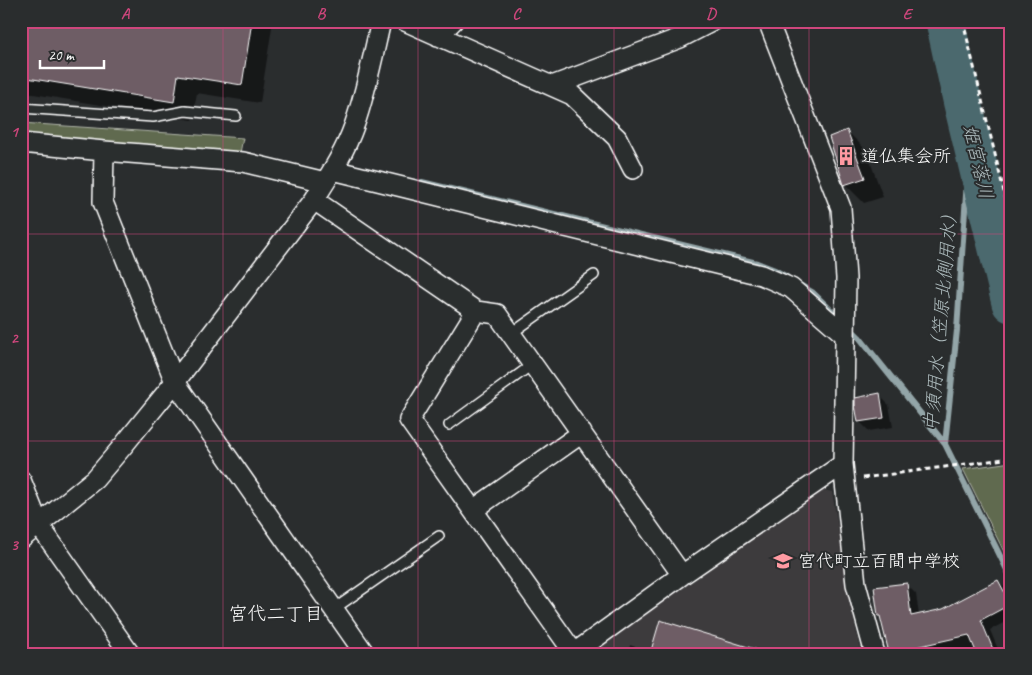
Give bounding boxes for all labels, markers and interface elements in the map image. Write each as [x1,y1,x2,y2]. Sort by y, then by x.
text: A [121,4,131,24]
text: B [317,4,327,24]
text: C [512,4,522,24]
text: D [706,4,717,24]
text: E [903,4,914,24]
scale bar [40,38,104,70]
text: 20 m [48,46,75,65]
text: 1 [10,122,19,142]
water label: 姫宮落川 [958,122,998,202]
building icon: 道仏集会所 [835,145,857,167]
place label: 道仏集会所 [861,145,951,167]
water label: 中須用水（笠原北側用水） [919,203,963,433]
text: 2 [10,328,19,348]
text: 3 [10,535,19,555]
school or university icon: 宮代町立百間中学校 [772,550,794,572]
place label: 宮代町立百間中学校 [798,550,960,572]
district label: 宮代二丁目 [228,602,324,626]

